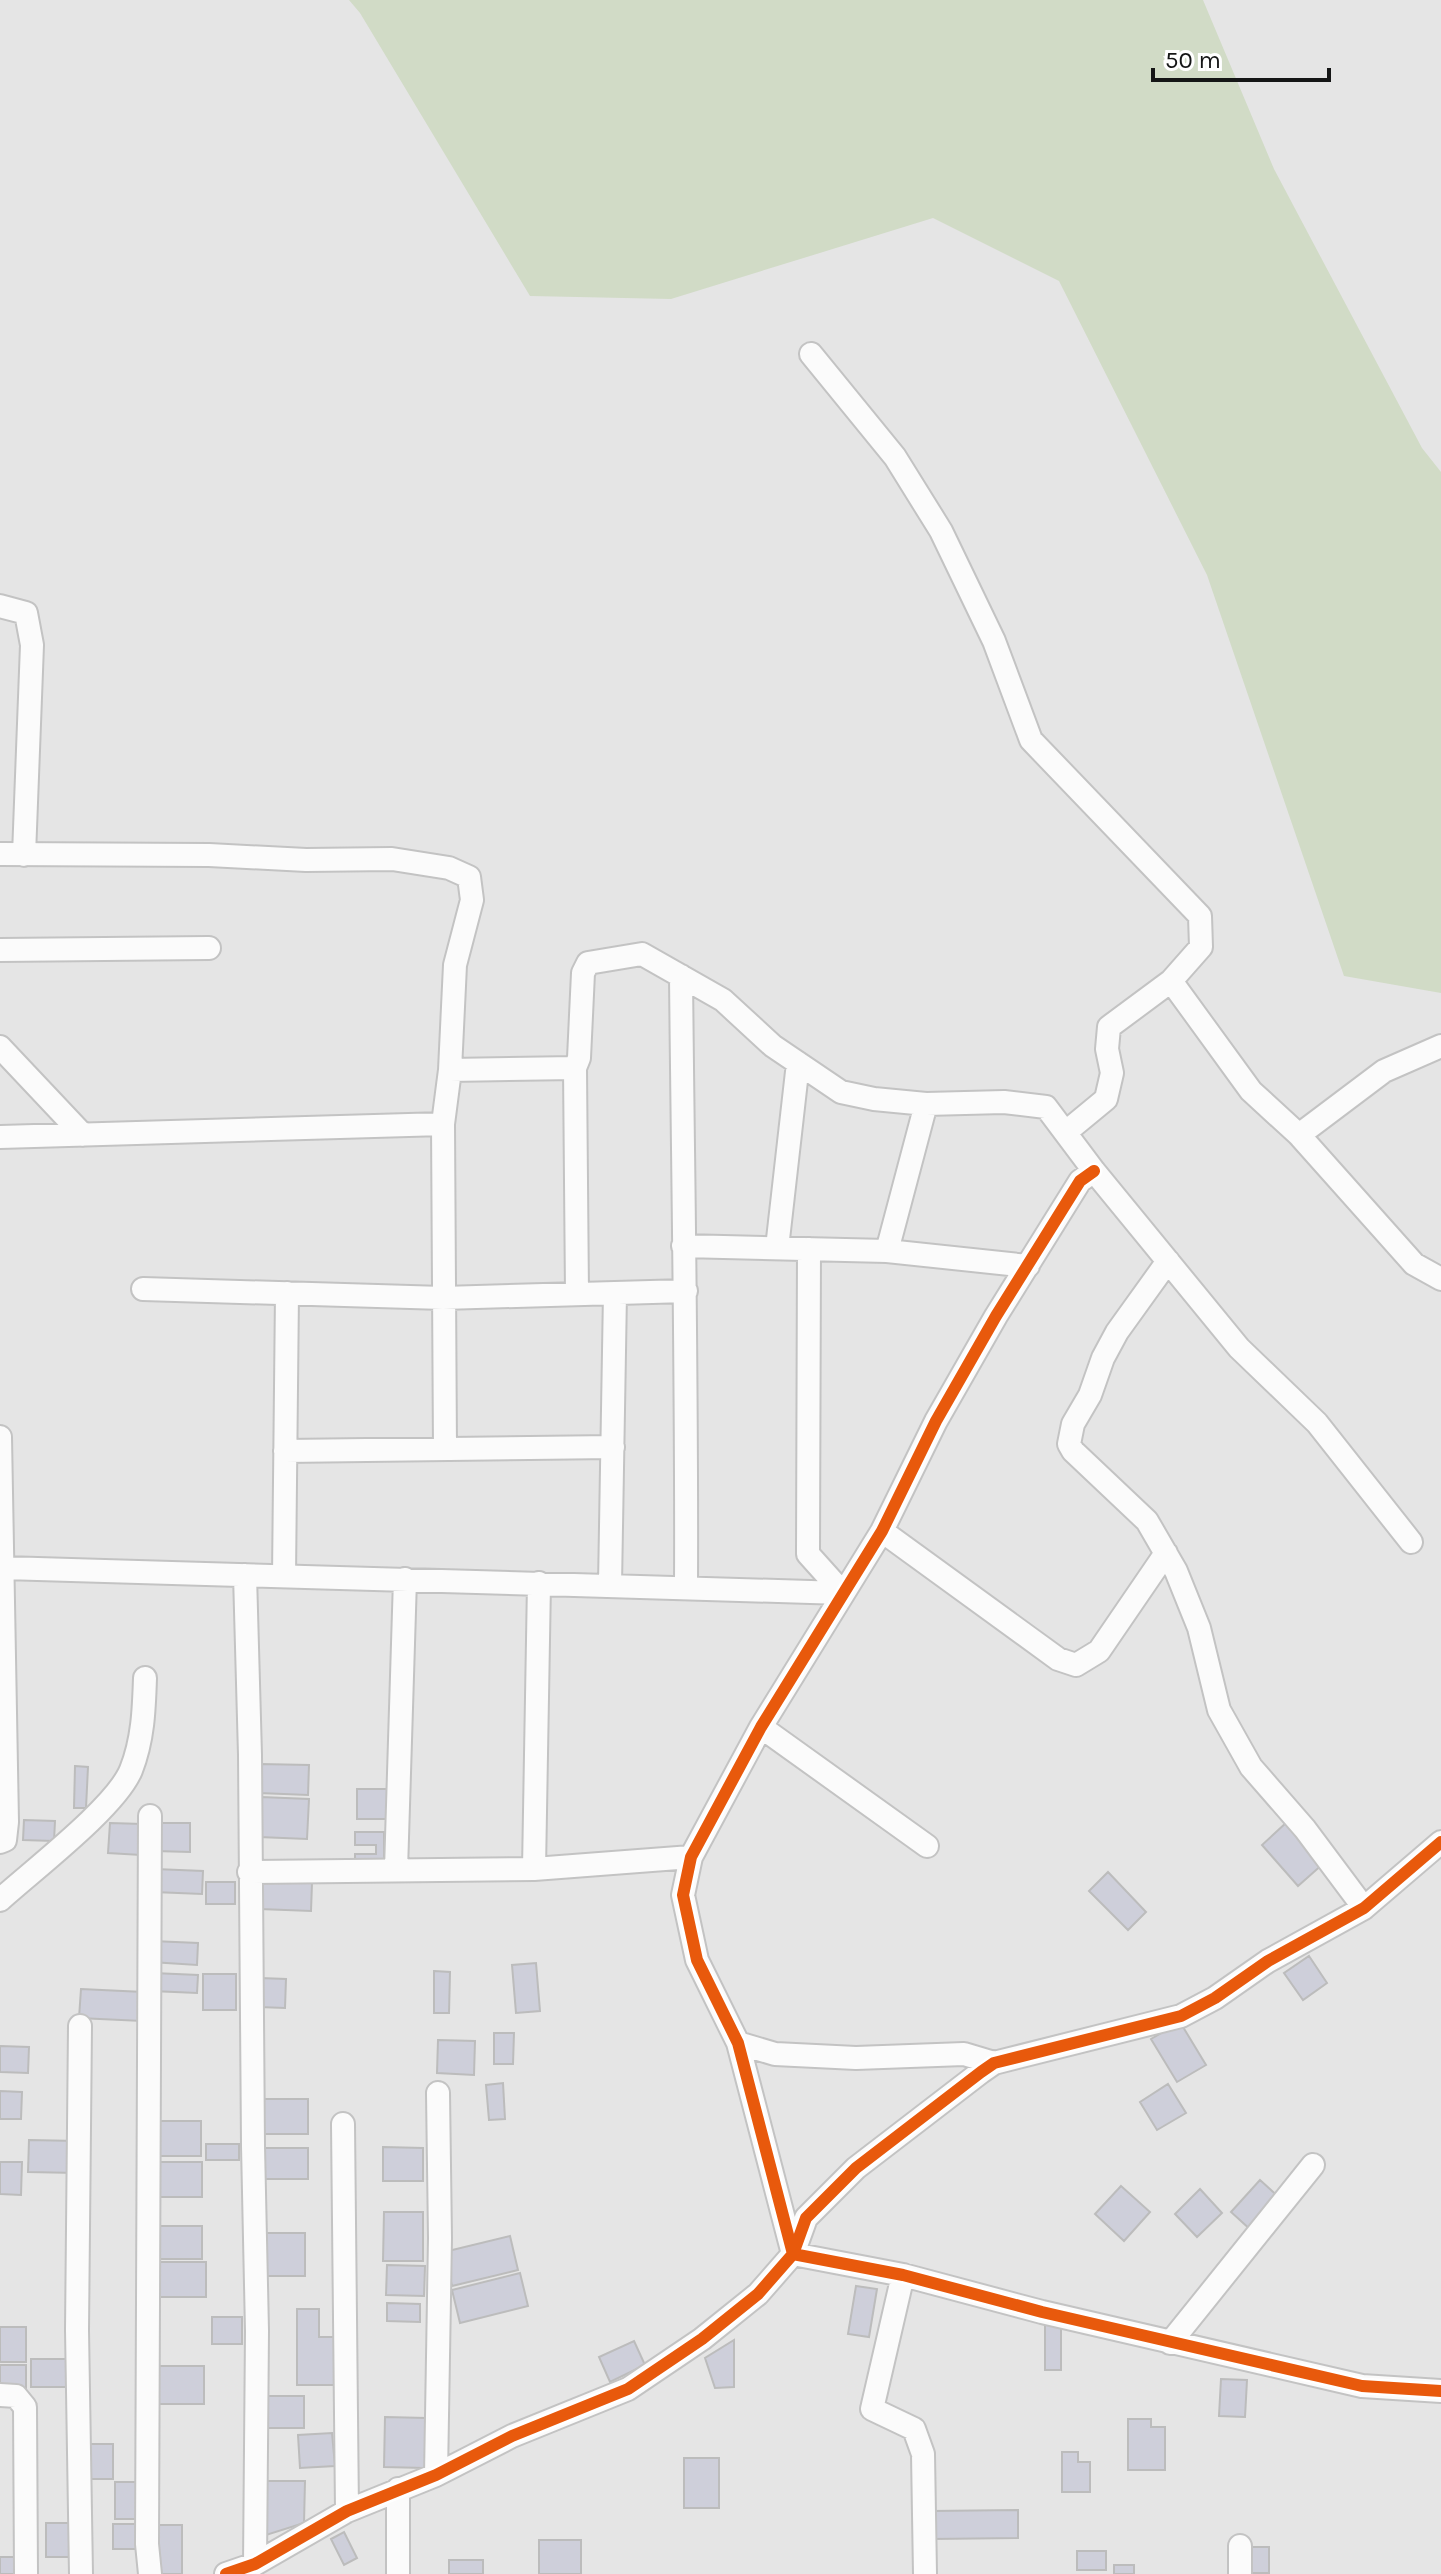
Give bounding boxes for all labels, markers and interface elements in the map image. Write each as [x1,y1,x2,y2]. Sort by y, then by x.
scale bar [1153,32,1329,82]
text: 50 m [1165,46,1221,74]

